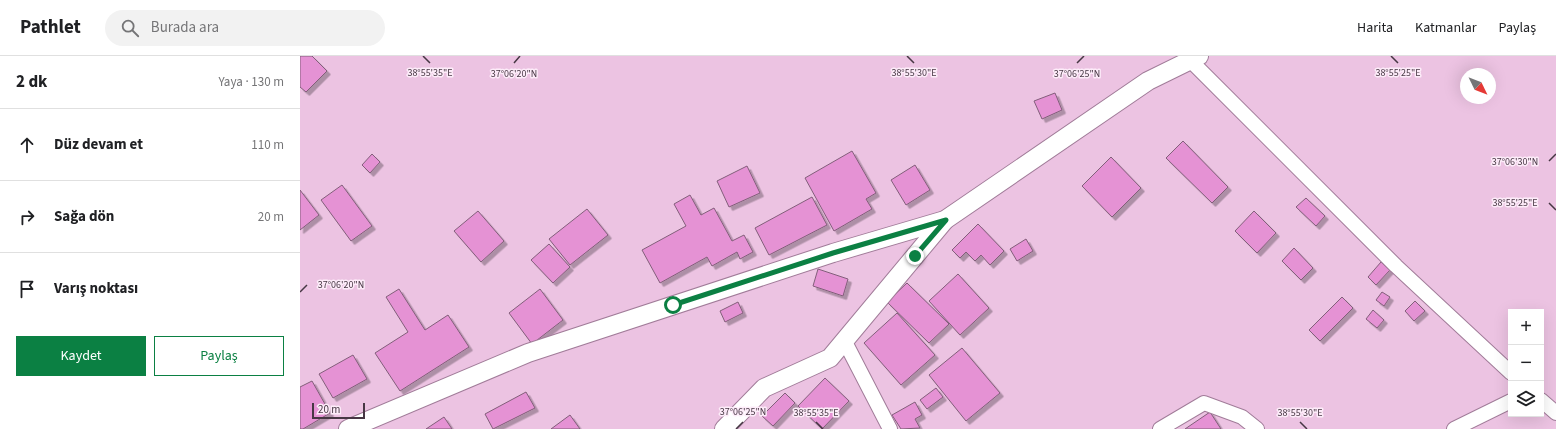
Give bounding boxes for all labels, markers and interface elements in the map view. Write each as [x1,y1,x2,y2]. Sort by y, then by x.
search box [105,10,385,46]
text: Pathlet [20,14,81,41]
icon: search [119,17,141,39]
text: Burada ara [151,17,219,38]
text: Harita [1357,18,1393,38]
text: Katmanlar [1415,18,1477,38]
text: Paylaş [1499,18,1536,38]
text: 38°55'35"E [407,66,453,80]
text: 38°55'30"E [891,66,937,80]
text: 38°55'25"E [1375,66,1421,80]
text: 37°06'20"N [491,67,537,81]
text: 37°06'25"N [1054,67,1100,81]
north arrow [1460,68,1496,104]
text: 2 dk [16,70,47,94]
text: Yaya · 130 m [219,73,284,91]
icon: ahead [16,134,38,156]
text: Düz devam et [54,134,143,155]
text: 110 m [251,136,284,154]
text: 37°06'30"N [1492,155,1538,169]
text: 38°55'25"E [1492,196,1538,210]
icon: right [16,206,38,228]
text: Sağa dön [54,206,114,227]
text: 20 m [258,208,284,226]
route end [906,247,924,265]
icon: arrive [16,278,38,300]
text: Varış noktası [54,278,138,299]
text: 37°06'20"N [318,278,364,292]
route start [664,296,682,314]
map controls [1508,309,1544,417]
button: + [1508,309,1544,345]
button: Kaydet [16,336,146,376]
button: Paylaş [154,336,284,376]
button: − [1508,345,1544,381]
button: layers [1508,381,1544,417]
scale bar [312,401,365,420]
text: 20 m [318,402,340,417]
text: 37°06'25"N [720,405,766,419]
text: 38°55'35"E [793,406,839,420]
text: 38°55'30"E [1277,406,1323,420]

